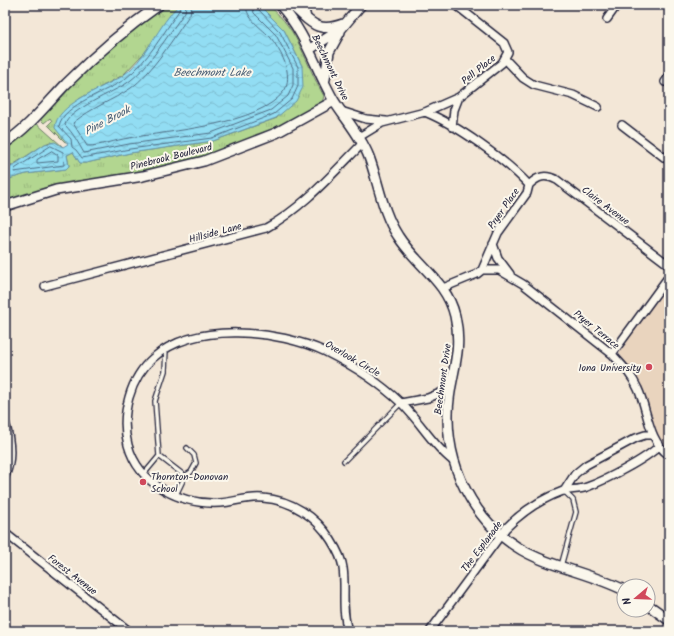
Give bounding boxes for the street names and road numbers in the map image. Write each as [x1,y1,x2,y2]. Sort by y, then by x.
street label: Beechmont Drive [307,32,353,104]
street label: Pell Place [458,51,500,89]
street label: Pinebrook Boulevard [129,139,215,175]
street label: Claire Avenue [578,182,633,230]
street label: Pryer Place [484,184,524,232]
street label: Hillside Lane [187,218,244,248]
street label: Pryer Terrace [570,306,623,354]
street label: Overlook Circle [322,337,384,381]
street label: Beechmont Drive [430,342,456,416]
street label: The Esplanade [457,517,507,576]
street label: Forest Avenue [44,550,101,600]

